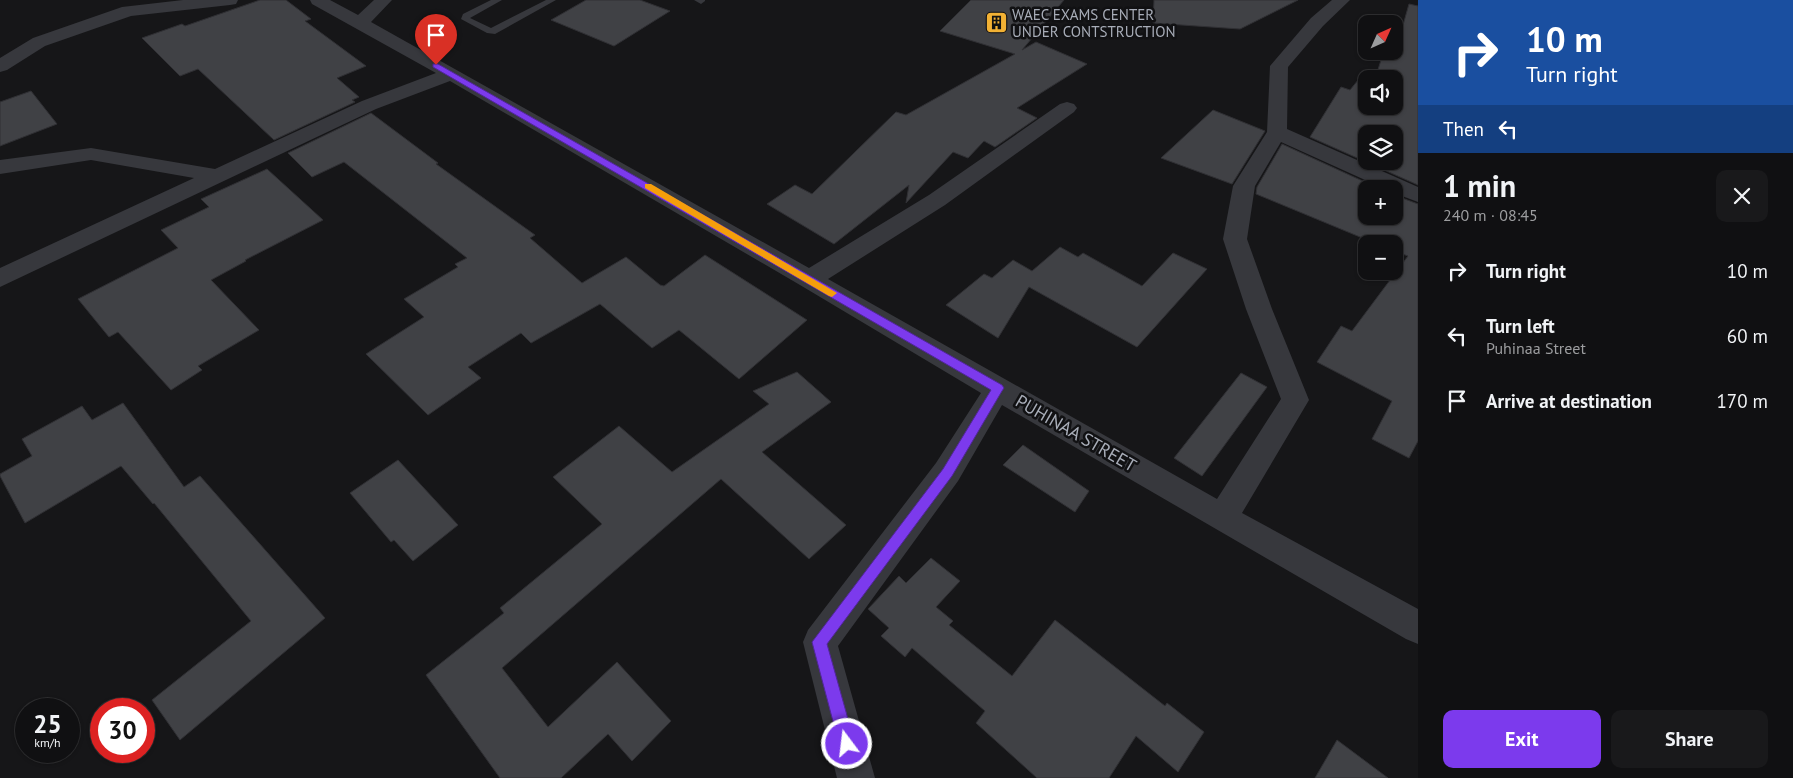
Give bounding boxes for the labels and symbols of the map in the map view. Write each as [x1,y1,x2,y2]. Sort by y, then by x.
place label: WAEC EXAMS CENTER UNDER CONTSTRUCTION [1012,5,1176,41]
building icon: WAEC EXAMS CENTER UNDER CONTSTRUCTION [984,11,1008,35]
pin [415,14,457,65]
north arrow [1358,15,1402,60]
street label: PUHINAA STREET [1011,389,1141,477]
speed limit sign: 30 [90,698,155,763]
position arrow [820,717,872,769]

